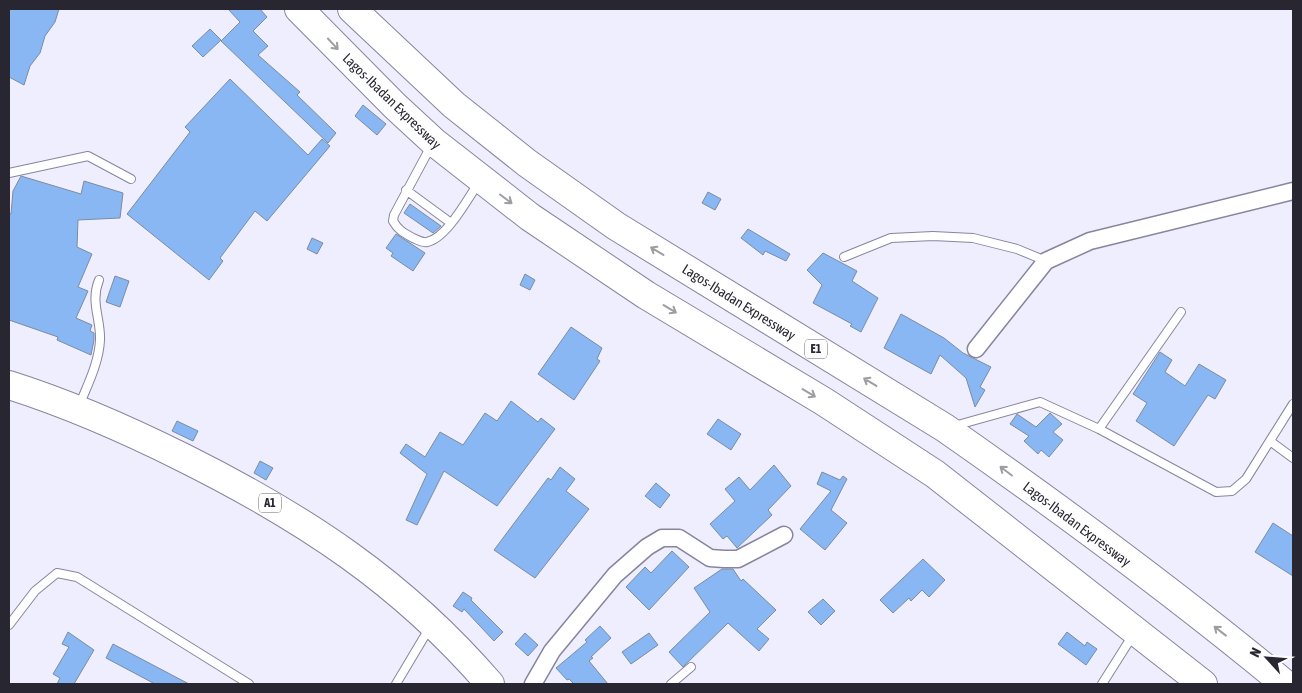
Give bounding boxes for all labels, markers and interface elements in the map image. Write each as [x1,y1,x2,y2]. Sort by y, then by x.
one-way arrow [327,38,339,50]
street label: Lagos-Ibadan Expressway [340,50,445,152]
one-way arrow [499,193,512,204]
one-way arrow [651,245,665,255]
street label: Lagos-Ibadan Expressway [679,261,799,343]
one-way arrow [662,304,676,314]
road number: E1 [805,339,827,358]
one-way arrow [863,377,877,388]
one-way arrow [801,388,815,398]
one-way arrow [999,466,1013,476]
street label: Lagos-Ibadan Expressway [1020,478,1134,570]
road number: A1 [259,493,281,512]
one-way arrow [1214,626,1227,637]
north arrow [1242,633,1292,683]
text: N [1246,645,1264,660]

